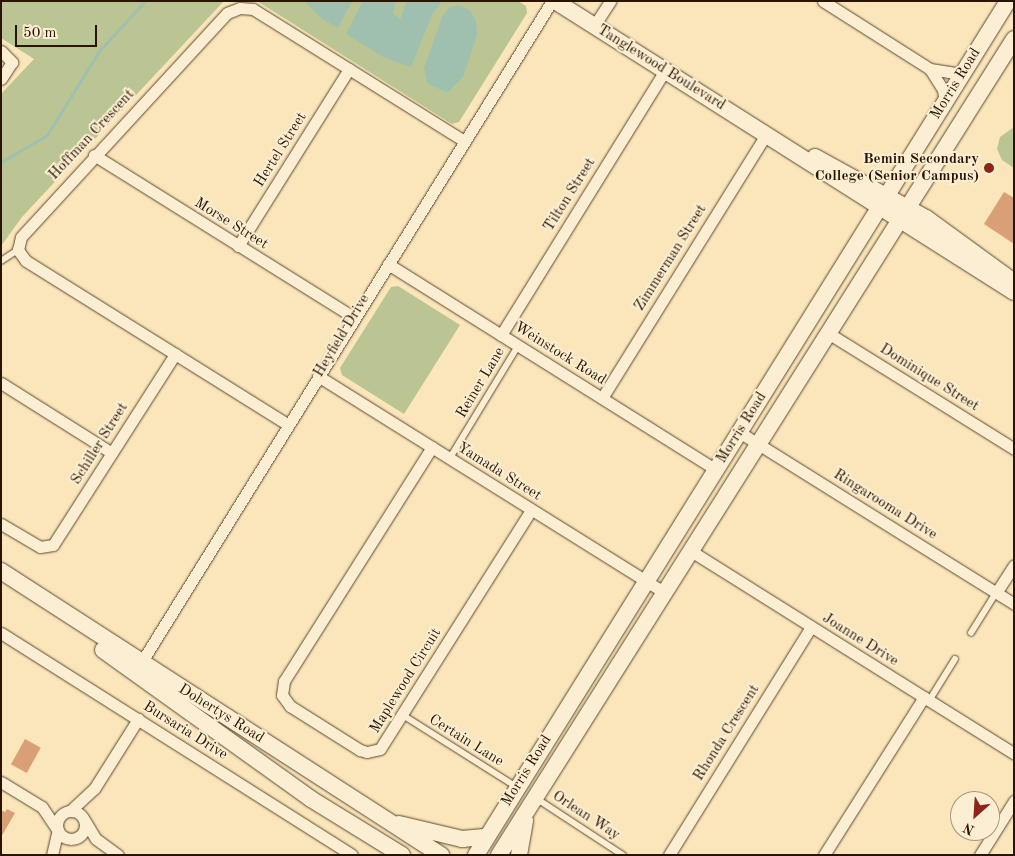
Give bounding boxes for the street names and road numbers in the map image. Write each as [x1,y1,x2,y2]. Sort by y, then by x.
street label: Tanglewood Boulevard [594,21,728,115]
street label: Morris Road [927,45,985,123]
street label: Hoffman Crescent [45,86,139,184]
street label: Hertel Street [251,109,311,191]
street label: Tilton Street [540,155,600,235]
street label: Morse Street [191,194,271,254]
street label: Zimmerman Street [631,201,711,315]
street label: Heyfield Drive [310,291,374,381]
street label: Weinstock Road [511,319,609,389]
street label: Dominique Street [876,340,982,416]
street label: Reiner Lane [453,344,509,422]
street label: Morris Road [713,389,771,467]
street label: Schiller Street [68,400,132,488]
street label: Yamada Street [454,439,544,505]
street label: Ringarooma Drive [830,466,940,544]
street label: Joanne Drive [819,610,901,670]
street label: Maplewood Circuit [366,625,446,737]
street label: Dohertys Road [175,680,267,748]
street label: Rhonda Crescent [690,681,764,785]
street label: Bursaria Drive [139,698,231,764]
street label: Certain Lane [425,711,507,771]
street label: Morris Road [498,732,556,810]
street label: Orlean Way [549,787,623,845]

